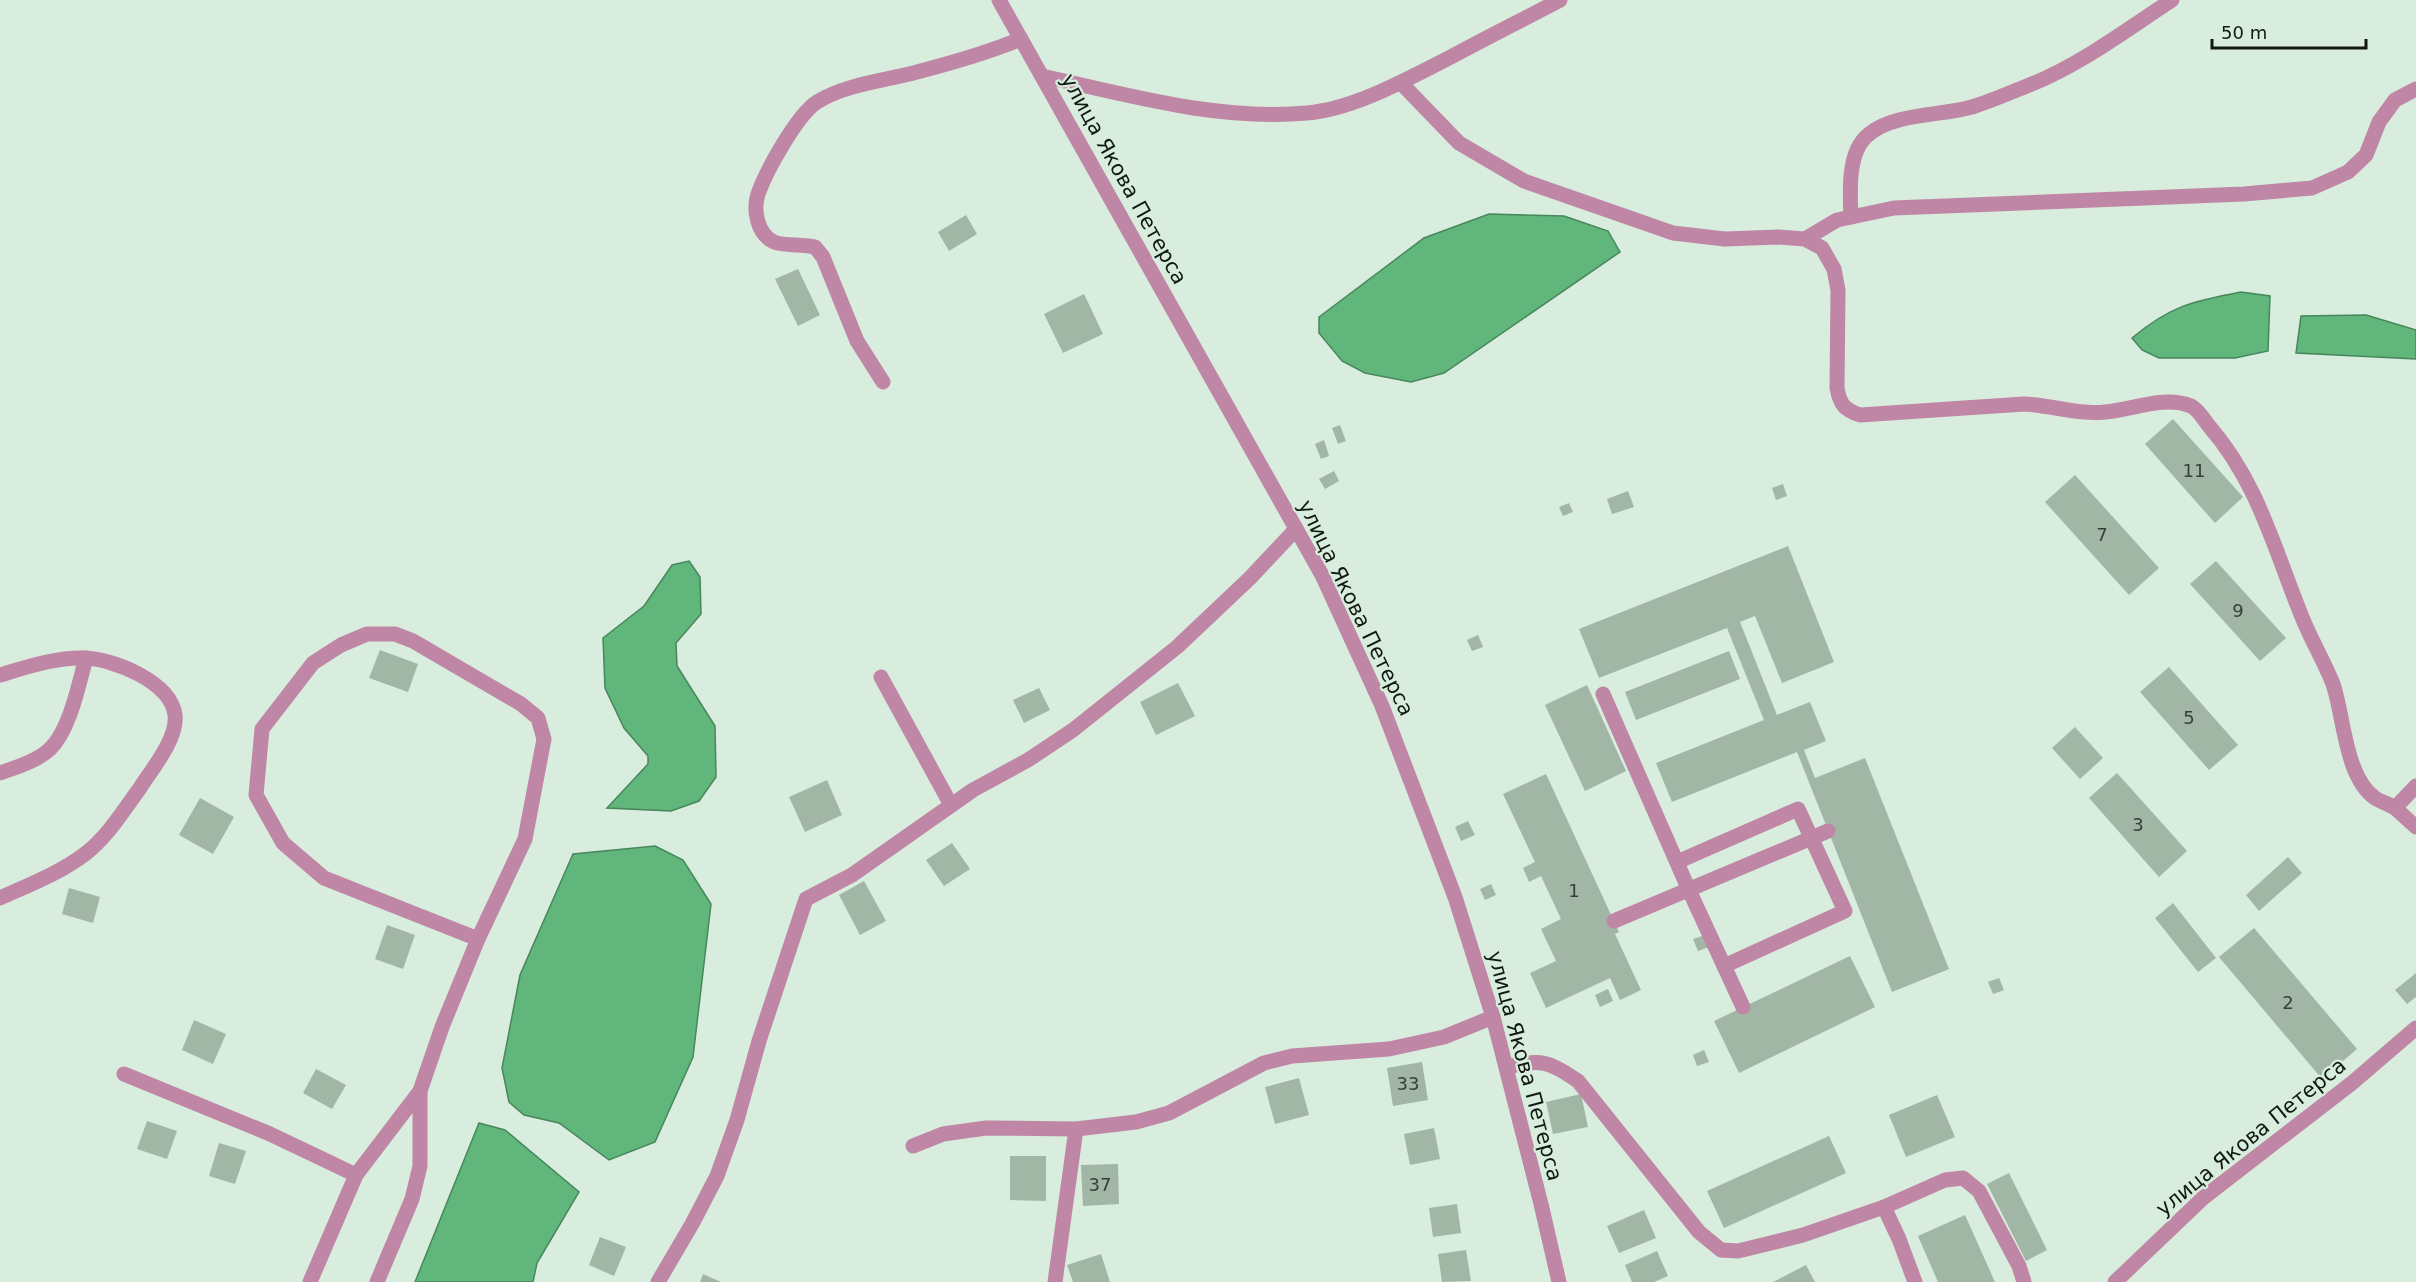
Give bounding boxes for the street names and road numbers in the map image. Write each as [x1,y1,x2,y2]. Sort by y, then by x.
street label: улица Якова Петерса [1056,70,1192,288]
street label: улица Якова Петерса [1293,496,1419,720]
street label: улица Якова Петерса [1483,948,1567,1184]
street label: улица Якова Петерса [2151,1053,2351,1221]

